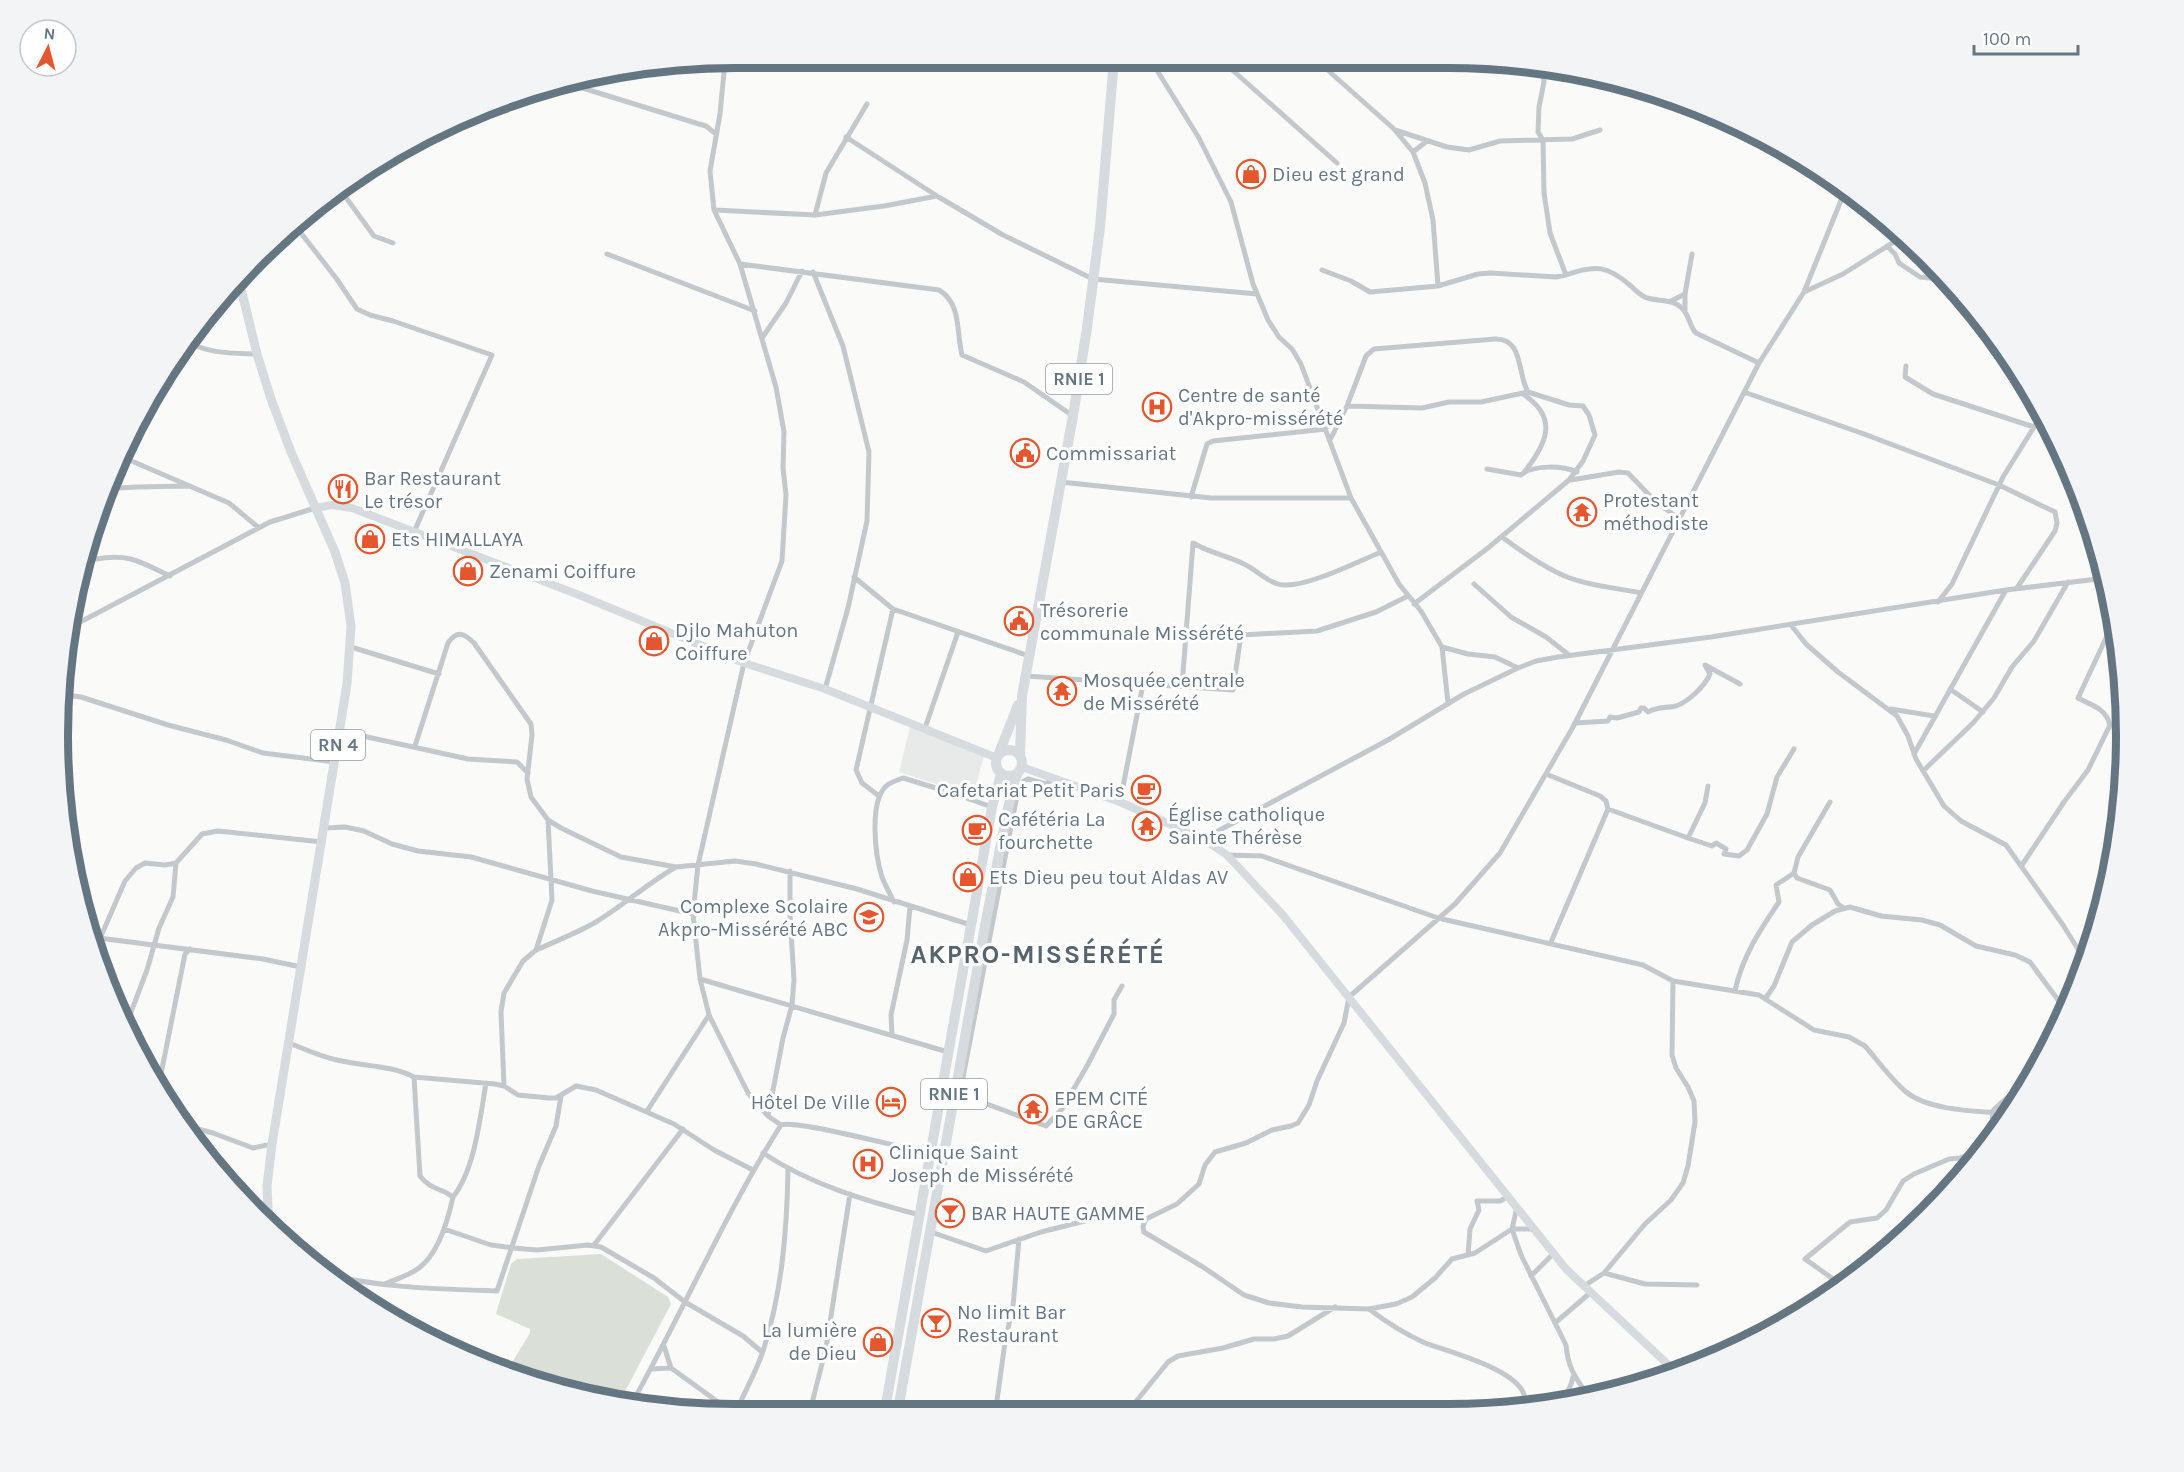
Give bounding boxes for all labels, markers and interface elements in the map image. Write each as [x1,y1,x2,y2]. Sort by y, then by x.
north arrow [18,18,78,78]
scale bar [1974,18,2078,56]
text: N [43,24,56,44]
text: 100 m [1983,28,2031,50]
shop icon: Dieu est grand [1235,158,1267,190]
place label: Dieu est grand [1272,163,1405,186]
road number: RNIE 1 [1046,364,1112,394]
place label: Centre de santé d'Akpro-missérété [1178,384,1343,430]
hospital icon: Centre de santé d'Akpro-missérété [1141,391,1173,423]
public building icon: Commissariat [1009,437,1041,469]
place label: Commissariat [1046,442,1177,465]
place label: Bar Restaurant Le trésor [364,467,501,513]
restaurant icon: Bar Restaurant Le trésor [327,473,359,505]
place label: Protestant méthodiste [1603,489,1709,535]
temple icon: Protestant méthodiste [1566,496,1598,528]
shop icon: Ets HIMALLAYA [354,523,386,555]
place label: Ets HIMALLAYA [391,528,523,551]
shop icon: Zenami Coiffure [452,555,484,587]
place label: Zenami Coiffure [489,560,636,583]
place label: Trésorerie communale Missérété [1040,599,1244,645]
public building icon: Trésorerie communale Missérété [1003,605,1035,637]
place label: Djlo Mahuton Coiffure [675,619,798,665]
shop icon: Djlo Mahuton Coiffure [638,625,670,657]
place label: Mosquée centrale de Missérété [1083,669,1245,715]
temple icon: Mosquée centrale de Missérété [1046,675,1078,707]
road number: RN 4 [311,730,365,760]
cafe icon: Cafetariat Petit Paris [1130,774,1162,806]
place label: Cafetariat Petit Paris [937,779,1125,802]
place label: Église catholique Sainte Thérèse [1168,802,1325,849]
place label: Cafétéria La fourchette [998,808,1106,854]
temple icon: Église catholique Sainte Thérèse [1131,810,1163,842]
cafe icon: Cafétéria La fourchette [961,814,993,846]
shop icon: Ets Dieu peu tout Aldas AV [952,861,984,893]
place label: Ets Dieu peu tout Aldas AV [989,866,1228,889]
place label: Complexe Scolaire Akpro-Missérété ABC [658,895,848,941]
school or university icon: Complexe Scolaire Akpro-Missérété ABC [853,901,885,933]
district label: AKPRO-MISSÉRÉTÉ [910,938,1166,970]
road number: RNIE 1 [921,1079,987,1109]
hotel icon: Hôtel De Ville [875,1086,907,1118]
place label: EPEM CITÉ DE GRÂCE [1054,1086,1148,1133]
place label: Hôtel De Ville [751,1091,870,1114]
temple icon: EPEM CITÉ DE GRÂCE [1017,1093,1049,1125]
place label: Clinique Saint Joseph de Missérété [889,1141,1074,1187]
hospital icon: Clinique Saint Joseph de Missérété [852,1148,884,1180]
bar icon: BAR HAUTE GAMME [934,1197,966,1229]
place label: BAR HAUTE GAMME [971,1202,1145,1225]
place label: No limit Bar Restaurant [957,1301,1066,1347]
bar icon: No limit Bar Restaurant [920,1307,952,1339]
place label: La lumière de Dieu [762,1319,857,1365]
shop icon: La lumière de Dieu [862,1326,894,1358]

